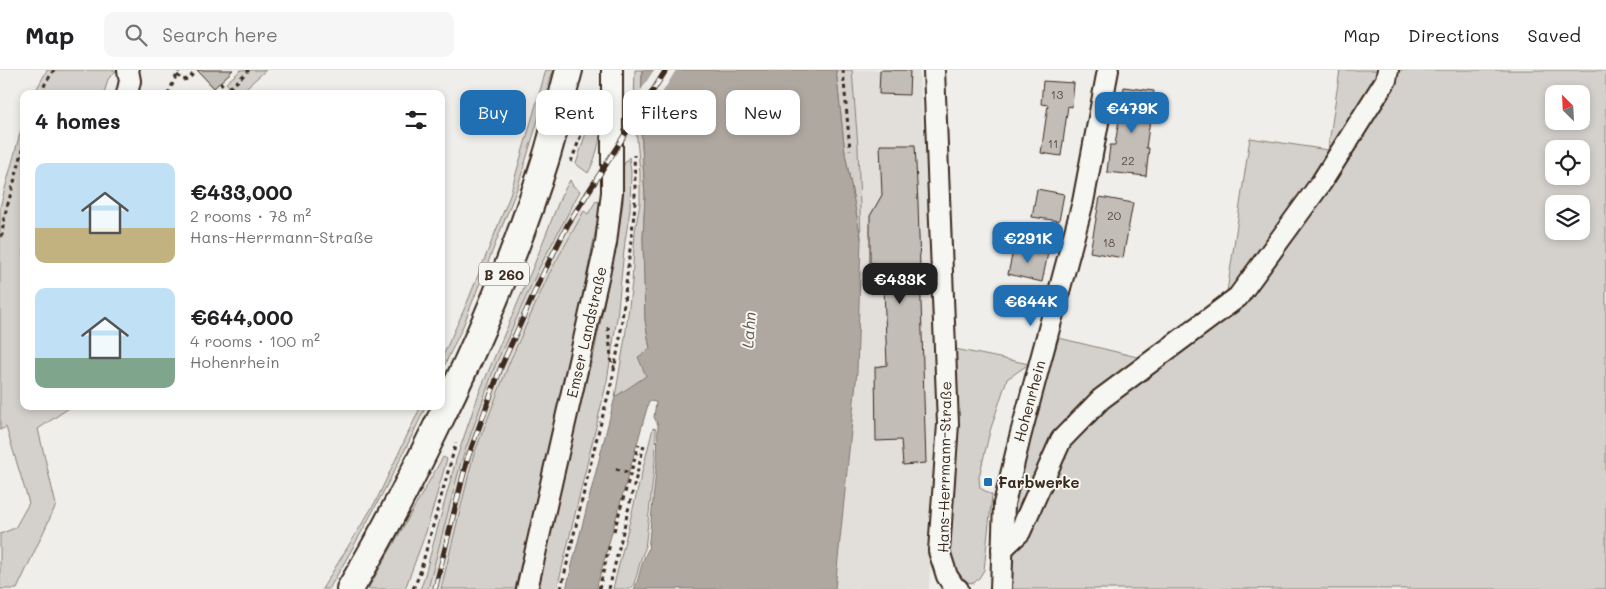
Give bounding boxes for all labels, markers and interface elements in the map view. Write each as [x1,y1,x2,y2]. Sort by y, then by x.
search box [104,12,454,57]
text: Map [25,19,74,50]
icon: search [122,21,150,49]
text: Search here [162,22,278,47]
text: Map [1343,23,1380,47]
text: Directions [1408,23,1500,47]
text: Saved [1528,23,1581,47]
north arrow [1545,85,1590,130]
map controls [1545,85,1590,240]
house number: 13 [1051,86,1063,102]
chip: Buy [460,90,526,135]
chip: Rent [536,90,613,135]
chip: Filters [623,90,716,135]
chip: New [726,90,800,135]
pin: €479K [1097,92,1167,134]
text: €479K [1106,97,1158,118]
icon: filters [402,106,430,134]
text: 4 homes [35,107,121,134]
house number: 11 [1048,135,1058,151]
button: locate [1545,140,1590,185]
house number: 22 [1121,152,1135,168]
text: €433,000 [190,178,293,205]
icon: home [75,183,135,243]
button: layers [1545,195,1590,240]
text: 2 rooms · 78 m² [190,205,311,226]
house number: 20 [1107,207,1122,223]
pin: €291K [993,222,1063,264]
text: Hans-Herrmann-Straße [190,226,373,247]
text: €291K [1003,227,1053,248]
house number: 18 [1103,234,1115,250]
road number: B 260 [479,262,529,285]
pin: €433K [865,262,935,305]
street label: Emser Landstraße [561,264,611,400]
text: €433K [874,268,926,289]
pin: €644K [996,284,1066,327]
text: €644K [1004,290,1058,311]
text: €644,000 [190,303,293,330]
icon: home [75,308,135,368]
water label: Lahn [736,311,760,349]
text: 4 rooms · 100 m² [190,330,320,351]
text: Hohenrhein [190,351,279,372]
street label: Hohenrhein [1008,358,1050,444]
street label: Hans-Herrmann-Straße [933,381,955,553]
place label: Farbwerke [998,472,1080,492]
marker: Farbwerke [982,476,994,488]

